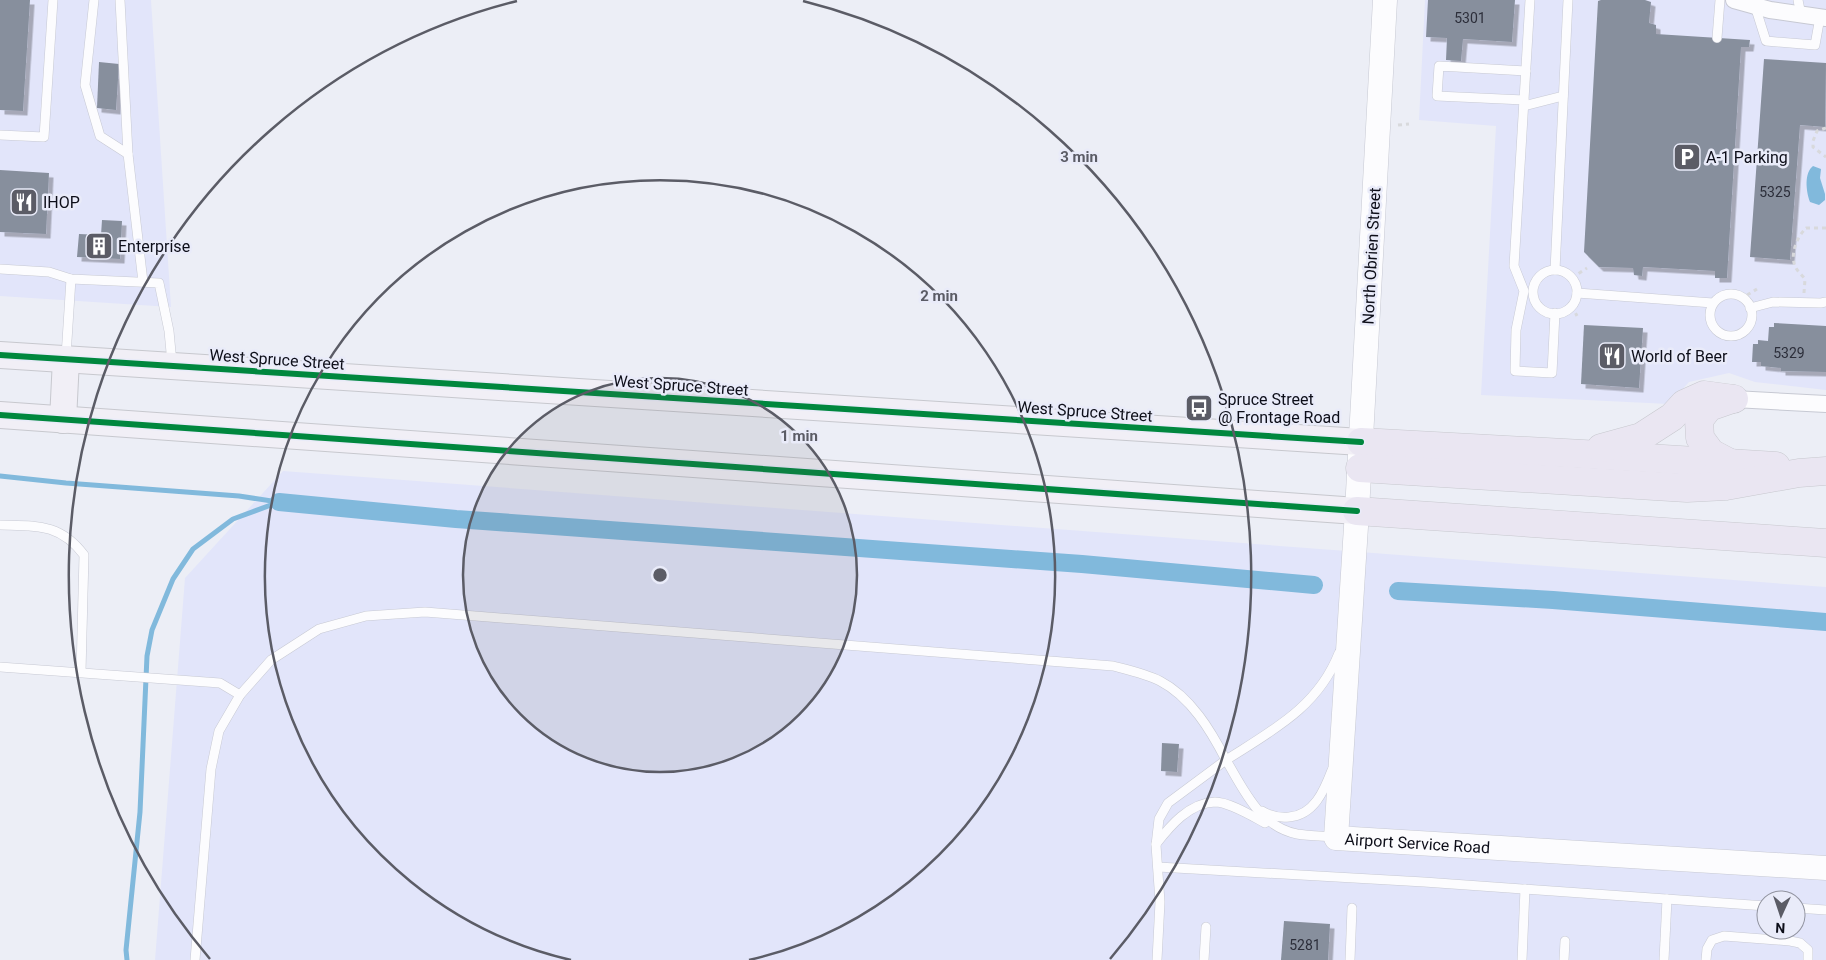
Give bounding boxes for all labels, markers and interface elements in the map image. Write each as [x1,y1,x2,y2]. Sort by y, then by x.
house number: 5301 [1454,10,1486,26]
parking icon: A-1 Parking [1672,142,1702,172]
text: 3 min [1060,148,1098,166]
place label: A-1 Parking [1706,148,1788,167]
house number: 5325 [1759,184,1791,200]
restaurant icon: IHOP [9,187,39,217]
street label: North Obrien Street [1358,187,1385,325]
place label: IHOP [43,193,80,212]
building icon: Enterprise [84,231,114,261]
place label: Enterprise [118,237,190,256]
text: 2 min [920,287,958,305]
restaurant icon: World of Beer [1597,341,1627,371]
street label: West Spruce Street [209,345,345,374]
house number: 5329 [1773,345,1805,361]
place label: World of Beer [1631,347,1728,366]
street label: West Spruce Street [613,371,749,400]
place label: Spruce Street @ Frontage Road [1218,390,1340,427]
bus stop icon: Spruce Street @ Frontage Road [1184,393,1214,423]
street label: West Spruce Street [1017,397,1153,426]
text: 1 min [780,427,818,445]
centre of rings [651,566,669,584]
street label: Airport Service Road [1344,830,1491,857]
north arrow [1756,890,1806,940]
text: N [1775,920,1786,936]
house number: 5281 [1289,937,1321,953]

